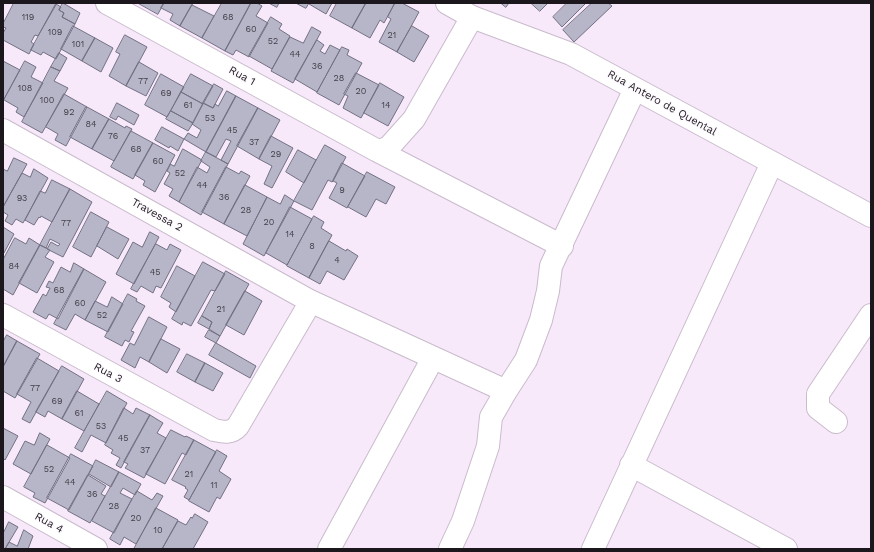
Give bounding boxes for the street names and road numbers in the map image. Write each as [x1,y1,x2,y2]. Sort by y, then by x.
street label: Rua 1 [226,63,258,89]
street label: Rua Antero de Quental [605,67,719,139]
street label: Travessa 2 [129,196,185,234]
street label: Rua 3 [91,360,125,386]
street label: Rua 4 [32,510,66,536]

